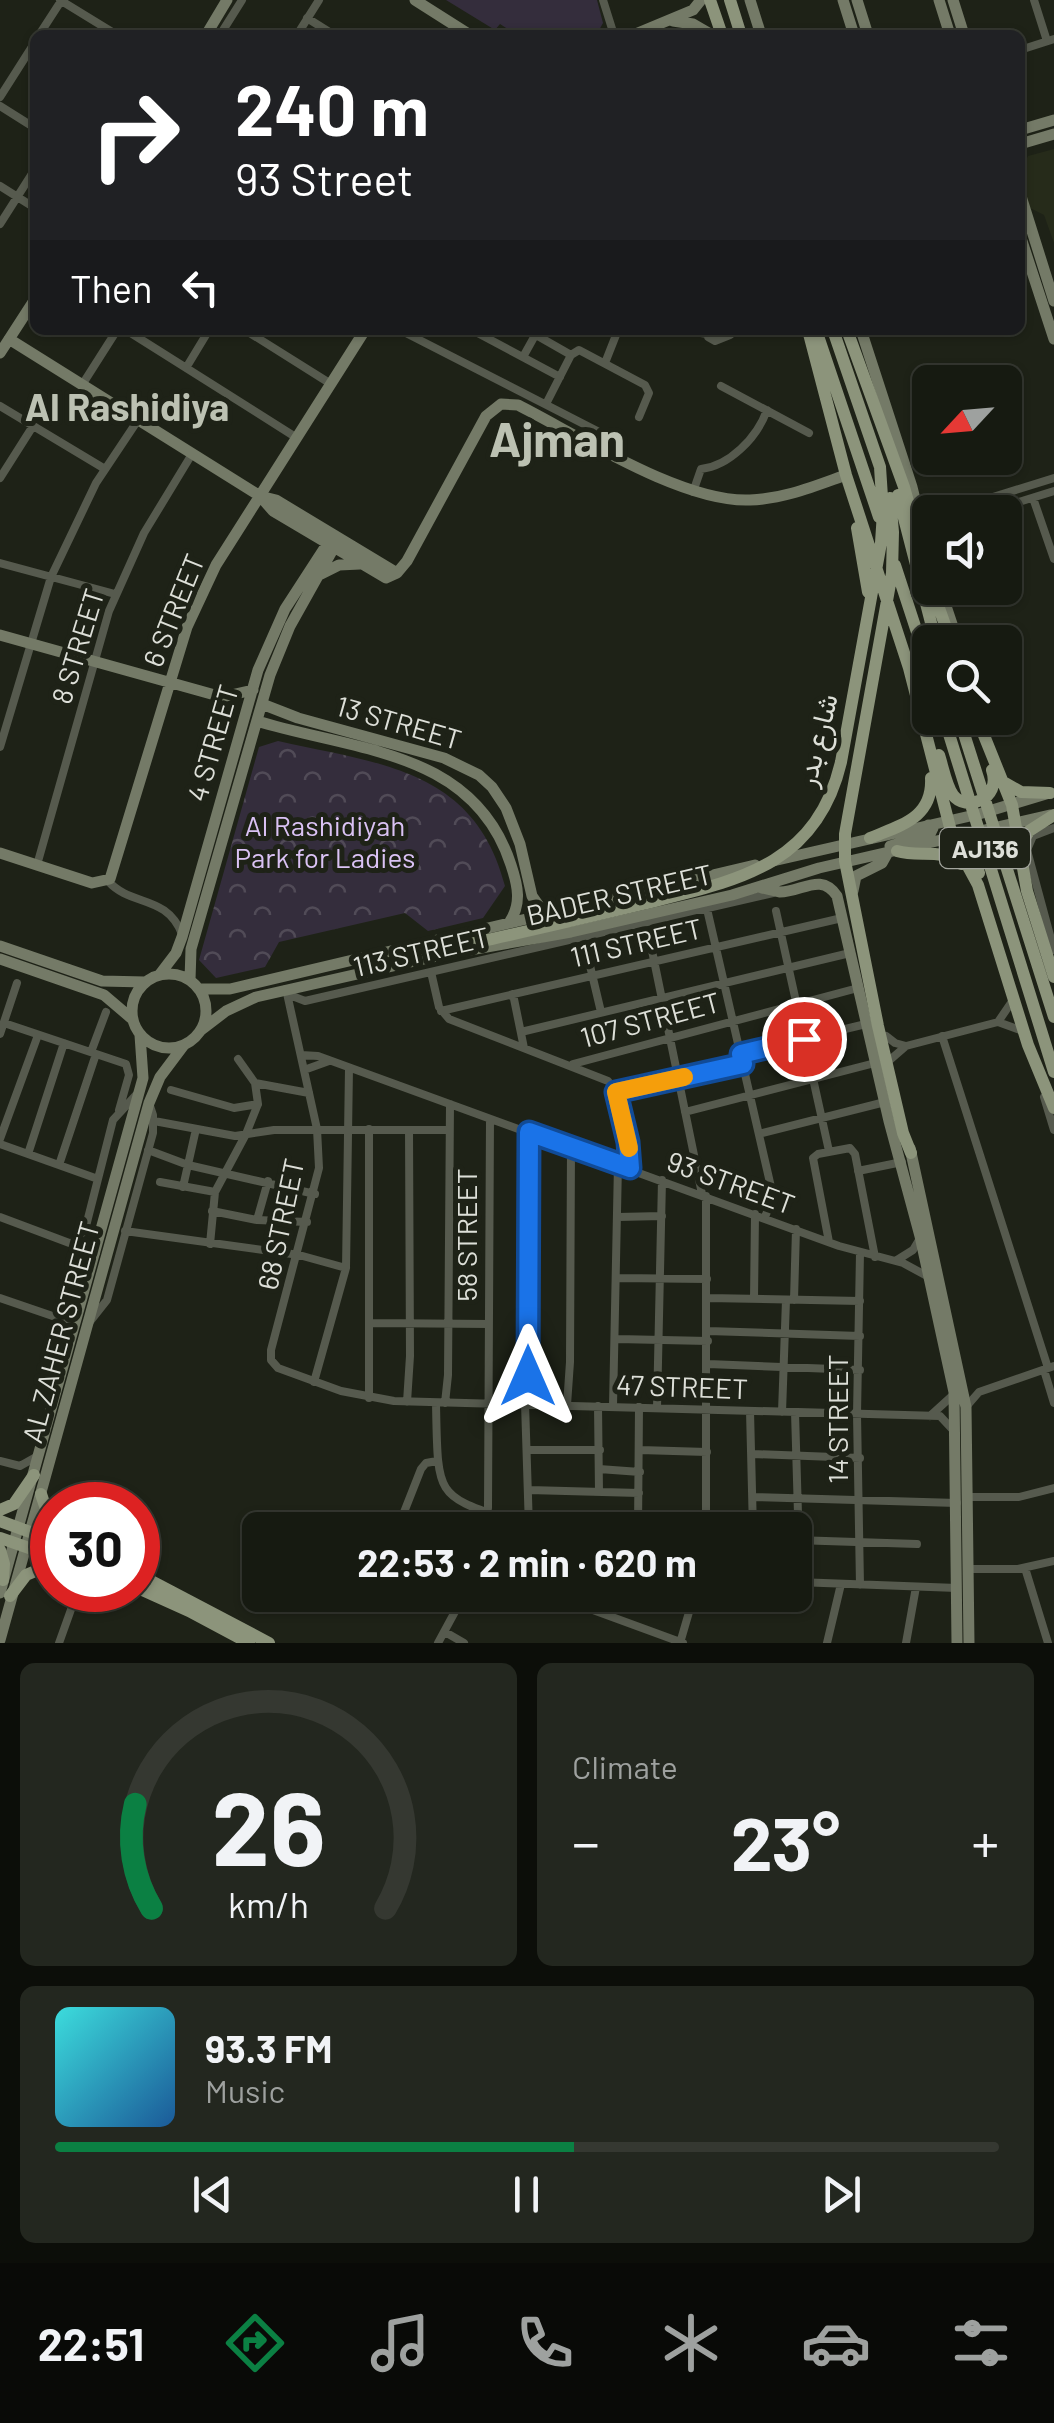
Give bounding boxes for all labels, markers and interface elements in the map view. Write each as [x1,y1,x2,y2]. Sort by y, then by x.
text: 240 m [235,66,429,150]
icon: right [70,70,200,200]
text: 93 Street [235,151,413,205]
icon: left [173,260,228,315]
text: Then [70,265,153,311]
north arrow [912,365,1022,475]
map controls [912,365,1022,735]
district label: Al Rashidiya [25,383,229,429]
district label: Ajman [489,409,625,467]
button: sound [912,495,1022,605]
street label: 6 STREET [135,549,211,671]
street label: 8 STREET [43,584,111,708]
button: search [912,625,1022,735]
street label: 4 STREET [179,681,245,805]
street label: 13 STREET [333,688,465,756]
street label: شارع بدر [788,690,847,792]
park label: Al Rashidiyah Park for Ladies [234,808,416,874]
road number: AJ136 [940,828,1030,868]
street label: BADER STREET [523,856,715,932]
street label: 111 STREET [567,910,705,974]
street label: 113 STREET [350,919,492,983]
street label: 107 STREET [576,984,724,1054]
pin [762,997,847,1082]
icon: arrive [777,1012,832,1067]
street label: 93 STREET [663,1143,799,1221]
street label: 68 STREET [250,1155,310,1293]
street label: 58 STREET [449,1168,483,1302]
street label: AL ZAHER STREET [14,1218,106,1446]
position arrow [476,1324,580,1428]
street label: 14 STREET [820,1354,854,1484]
street label: 47 STREET [615,1367,749,1405]
speed limit sign: 30 [30,1482,160,1612]
text: 22:53 · 2 min · 620 m [357,1539,697,1585]
text: Climate [572,1747,678,1785]
text: 26 [211,1762,326,1887]
text: 23° [731,1796,840,1886]
text: − [572,1808,600,1874]
text: + [971,1808,999,1874]
text: km/h [228,1882,309,1925]
text: 93.3 FM [205,2025,333,2071]
text: Music [205,2071,285,2109]
icon: previous [185,2167,240,2222]
icon: pause [499,2167,554,2222]
icon: next [814,2167,869,2222]
icon: directions [220,2308,290,2378]
icon: music [365,2308,435,2378]
icon: phone [510,2308,580,2378]
icon: climate [656,2308,726,2378]
icon: car [801,2308,871,2378]
icon: filters [946,2308,1016,2378]
text: 22:51 [38,2316,144,2370]

